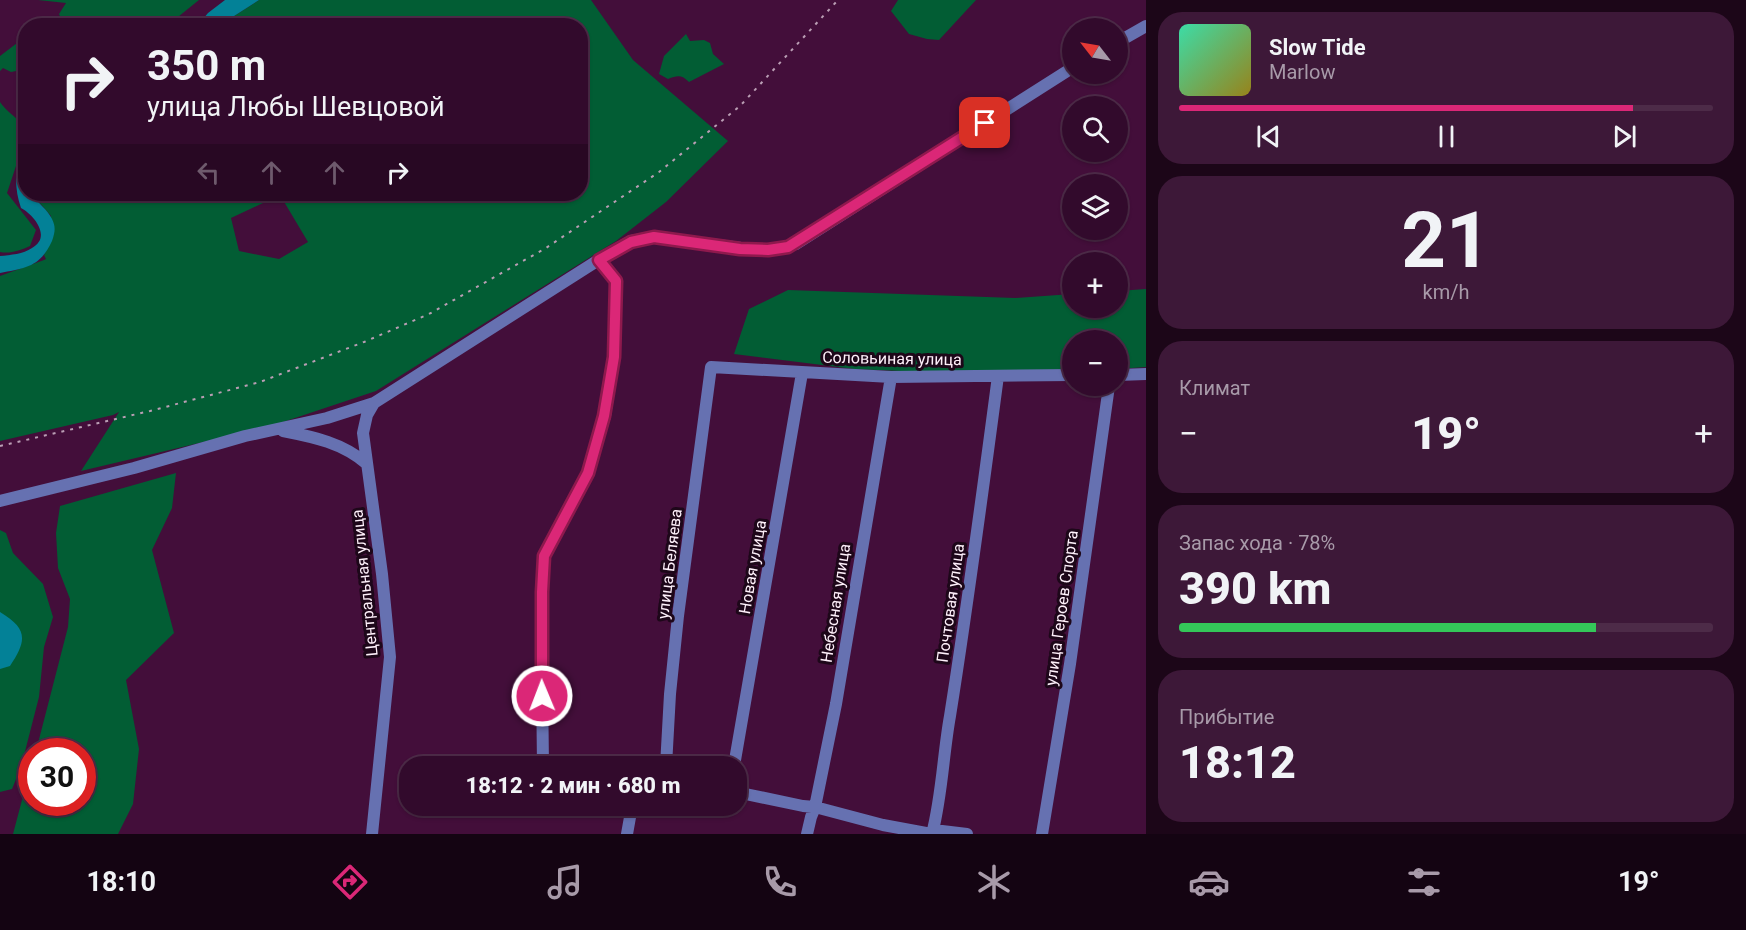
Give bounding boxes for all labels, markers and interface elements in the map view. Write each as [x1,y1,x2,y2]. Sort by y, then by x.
north arrow [1062,18,1128,84]
map controls [1062,18,1128,396]
text: Slow Tide [1269,35,1366,60]
text: 350 m [147,41,266,90]
icon: right [48,42,126,120]
text: Marlow [1269,60,1335,84]
text: улица Любы Шевцовой [147,91,445,123]
button: search [1062,96,1128,162]
pin [959,97,1010,148]
icon: arrive [968,106,1001,139]
icon: previous [1252,120,1285,153]
icon: pause [1430,120,1463,153]
icon: next [1608,120,1641,153]
icon: left [192,156,225,189]
icon: ahead [255,156,288,189]
icon: ahead [318,156,351,189]
icon: right [381,156,414,189]
button: layers [1062,174,1128,240]
text: 21 [1401,195,1491,286]
button: + [1062,252,1128,318]
text: km/h [1423,280,1469,304]
button: − [1062,330,1128,396]
street label: Соловьиная улица [822,348,962,369]
text: Климат [1179,376,1250,400]
text: 19° [1411,407,1481,460]
text: − [1179,414,1198,453]
text: + [1694,414,1713,453]
street label: улица Беляева [653,508,686,620]
street label: Центральная улица [347,509,382,657]
street label: Новая улица [735,519,770,616]
street label: улица Героев Спорта [1041,529,1082,687]
text: Запас хода · 78% [1179,531,1335,555]
street label: Небесная улица [817,542,854,664]
street label: Почтовая улица [933,542,968,664]
text: 390 km [1179,562,1331,615]
position arrow [510,664,574,728]
text: Прибытие [1179,705,1274,729]
text: 18:12 [1179,736,1296,789]
speed limit sign: 30 [18,738,96,816]
text: 18:12 · 2 мин · 680 m [465,773,681,798]
icon: directions [329,861,371,903]
icon: music [544,861,586,903]
icon: phone [759,861,801,903]
icon: climate [973,861,1015,903]
icon: car [1188,861,1230,903]
icon: filters [1403,861,1445,903]
text: 18:10 [86,866,156,898]
text: 19° [1618,866,1660,898]

